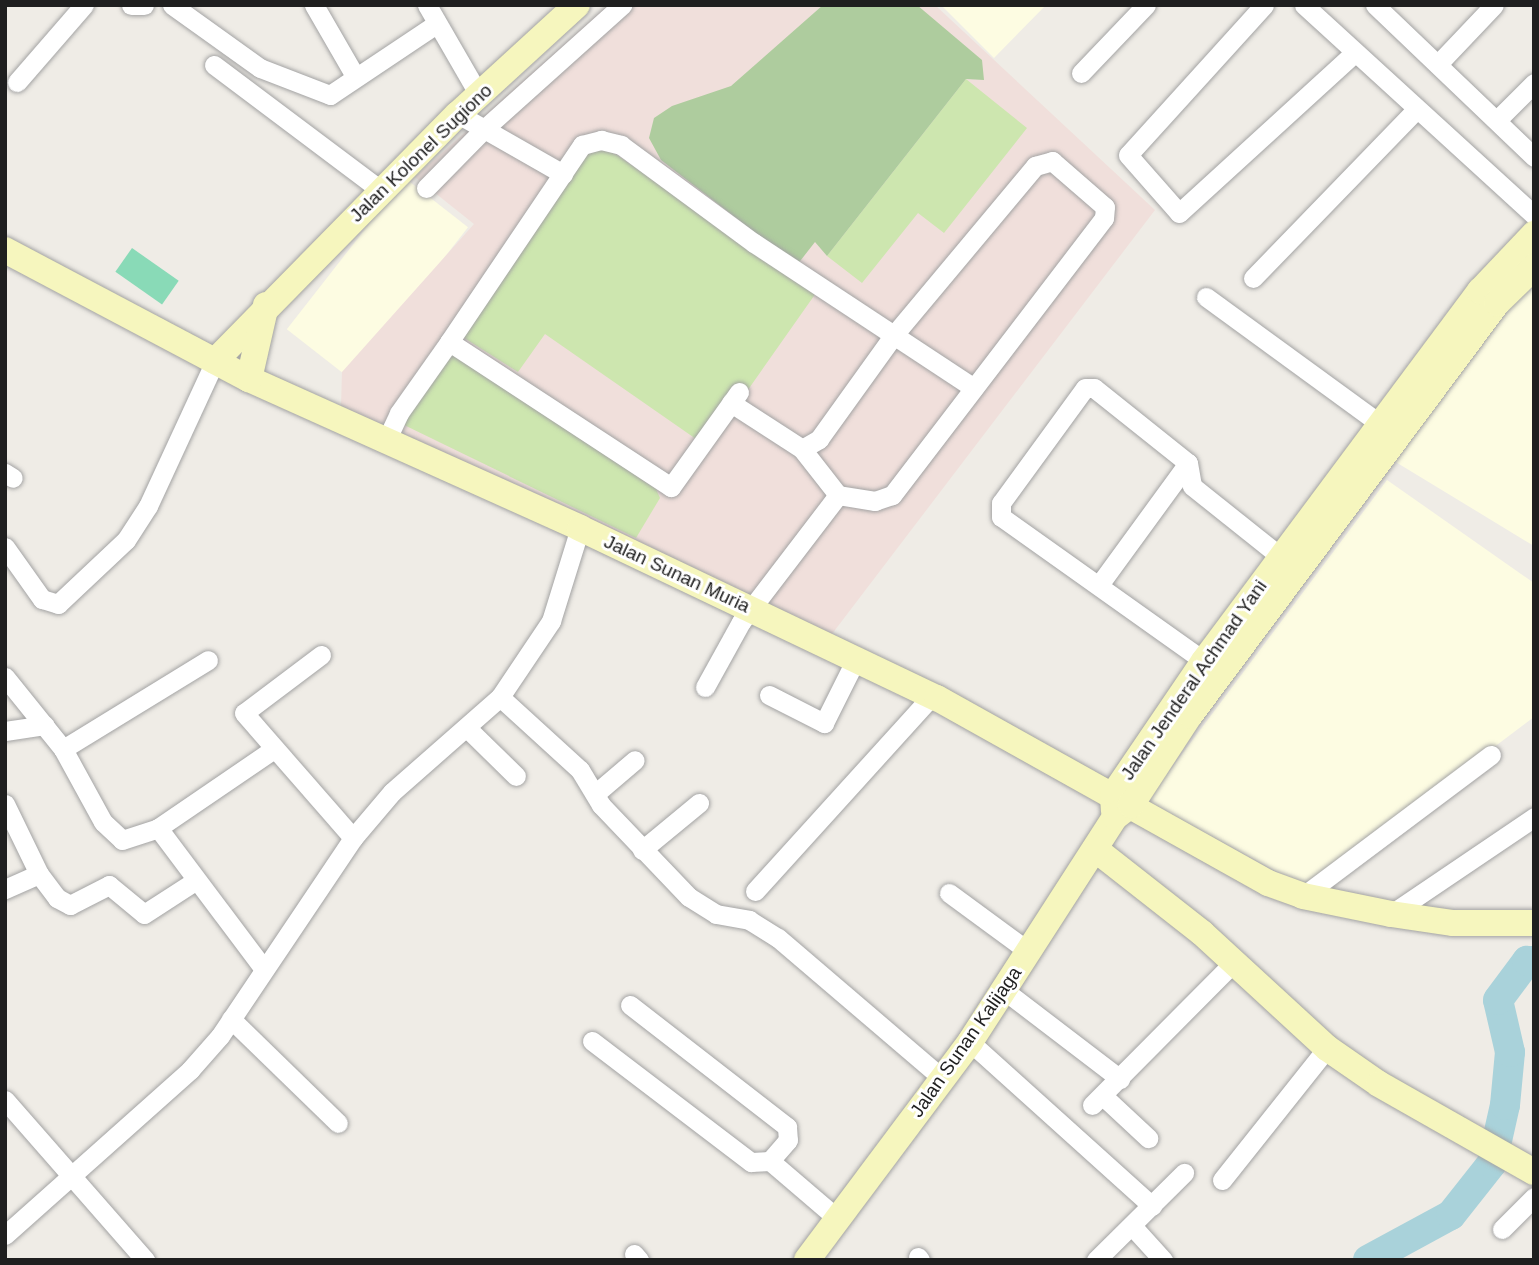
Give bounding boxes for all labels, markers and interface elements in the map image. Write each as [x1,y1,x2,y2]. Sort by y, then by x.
street label: Jalan Kolonel Sugiono [345,79,497,227]
street label: Jalan Sunan Muria [600,530,754,618]
street label: Jalan Jenderal Achmad Yani [1116,575,1272,785]
street label: Jalan Sunan Kalijaga [905,962,1027,1122]

